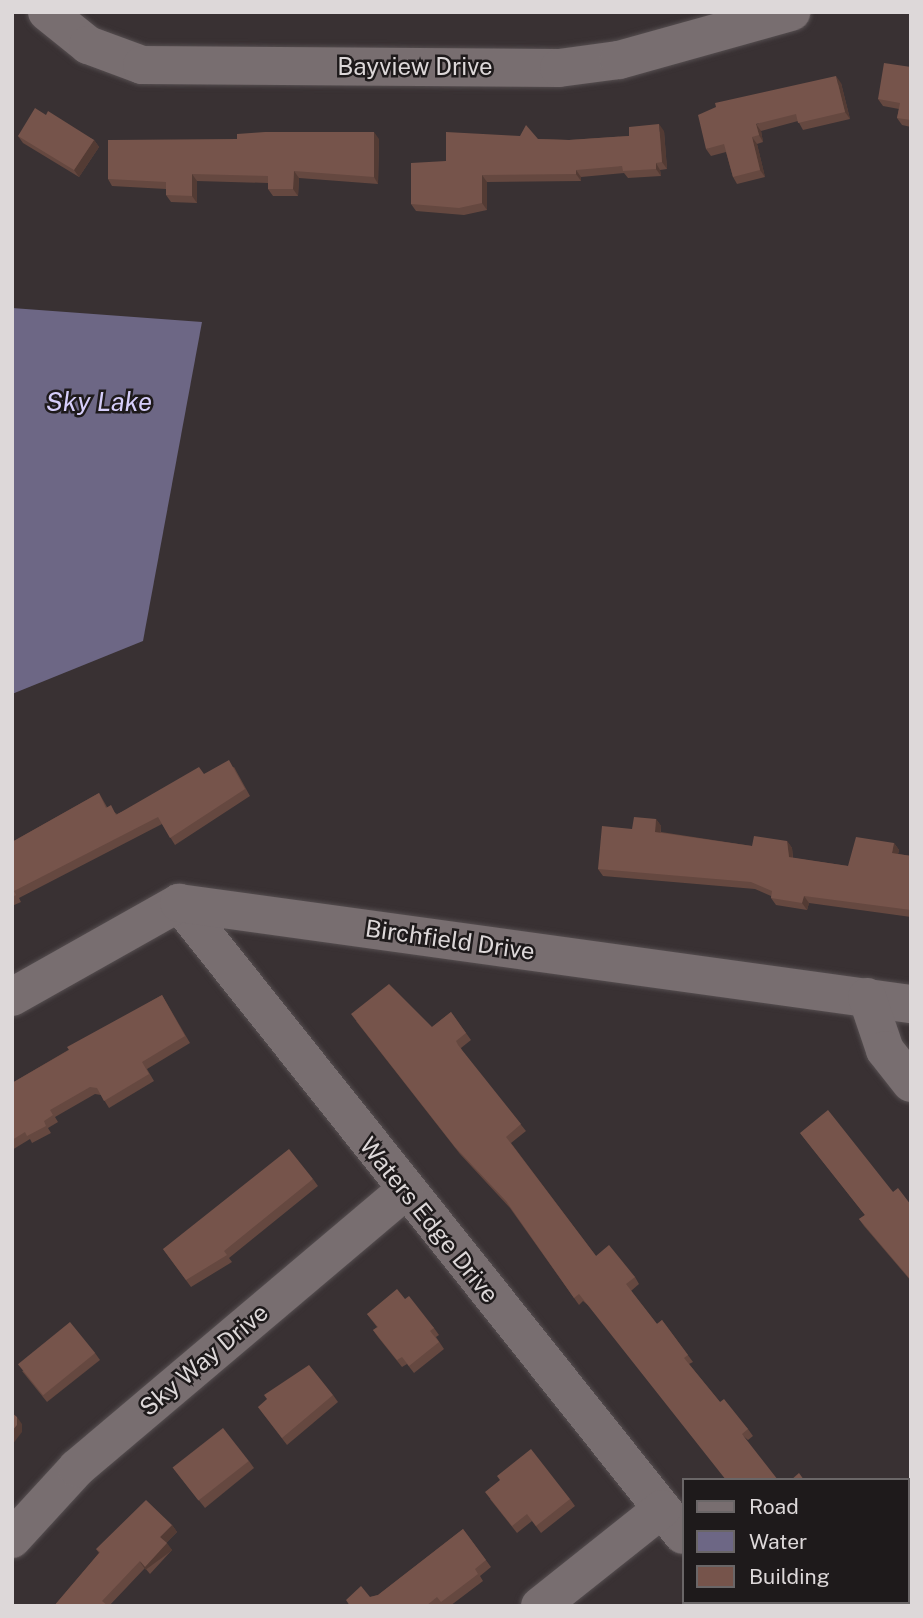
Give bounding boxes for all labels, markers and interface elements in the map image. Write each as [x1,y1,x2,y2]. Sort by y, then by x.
street label: Bayview Drive [337,53,493,81]
water label: Sky Lake [46,386,152,418]
street label: Birchfield Drive [363,914,537,966]
street label: Waters Edge Drive [353,1131,505,1309]
street label: Sky Way Drive [134,1298,274,1422]
legend [682,1478,909,1604]
text: Road [749,1494,799,1519]
text: Water [749,1529,807,1554]
text: Building [749,1564,830,1589]

